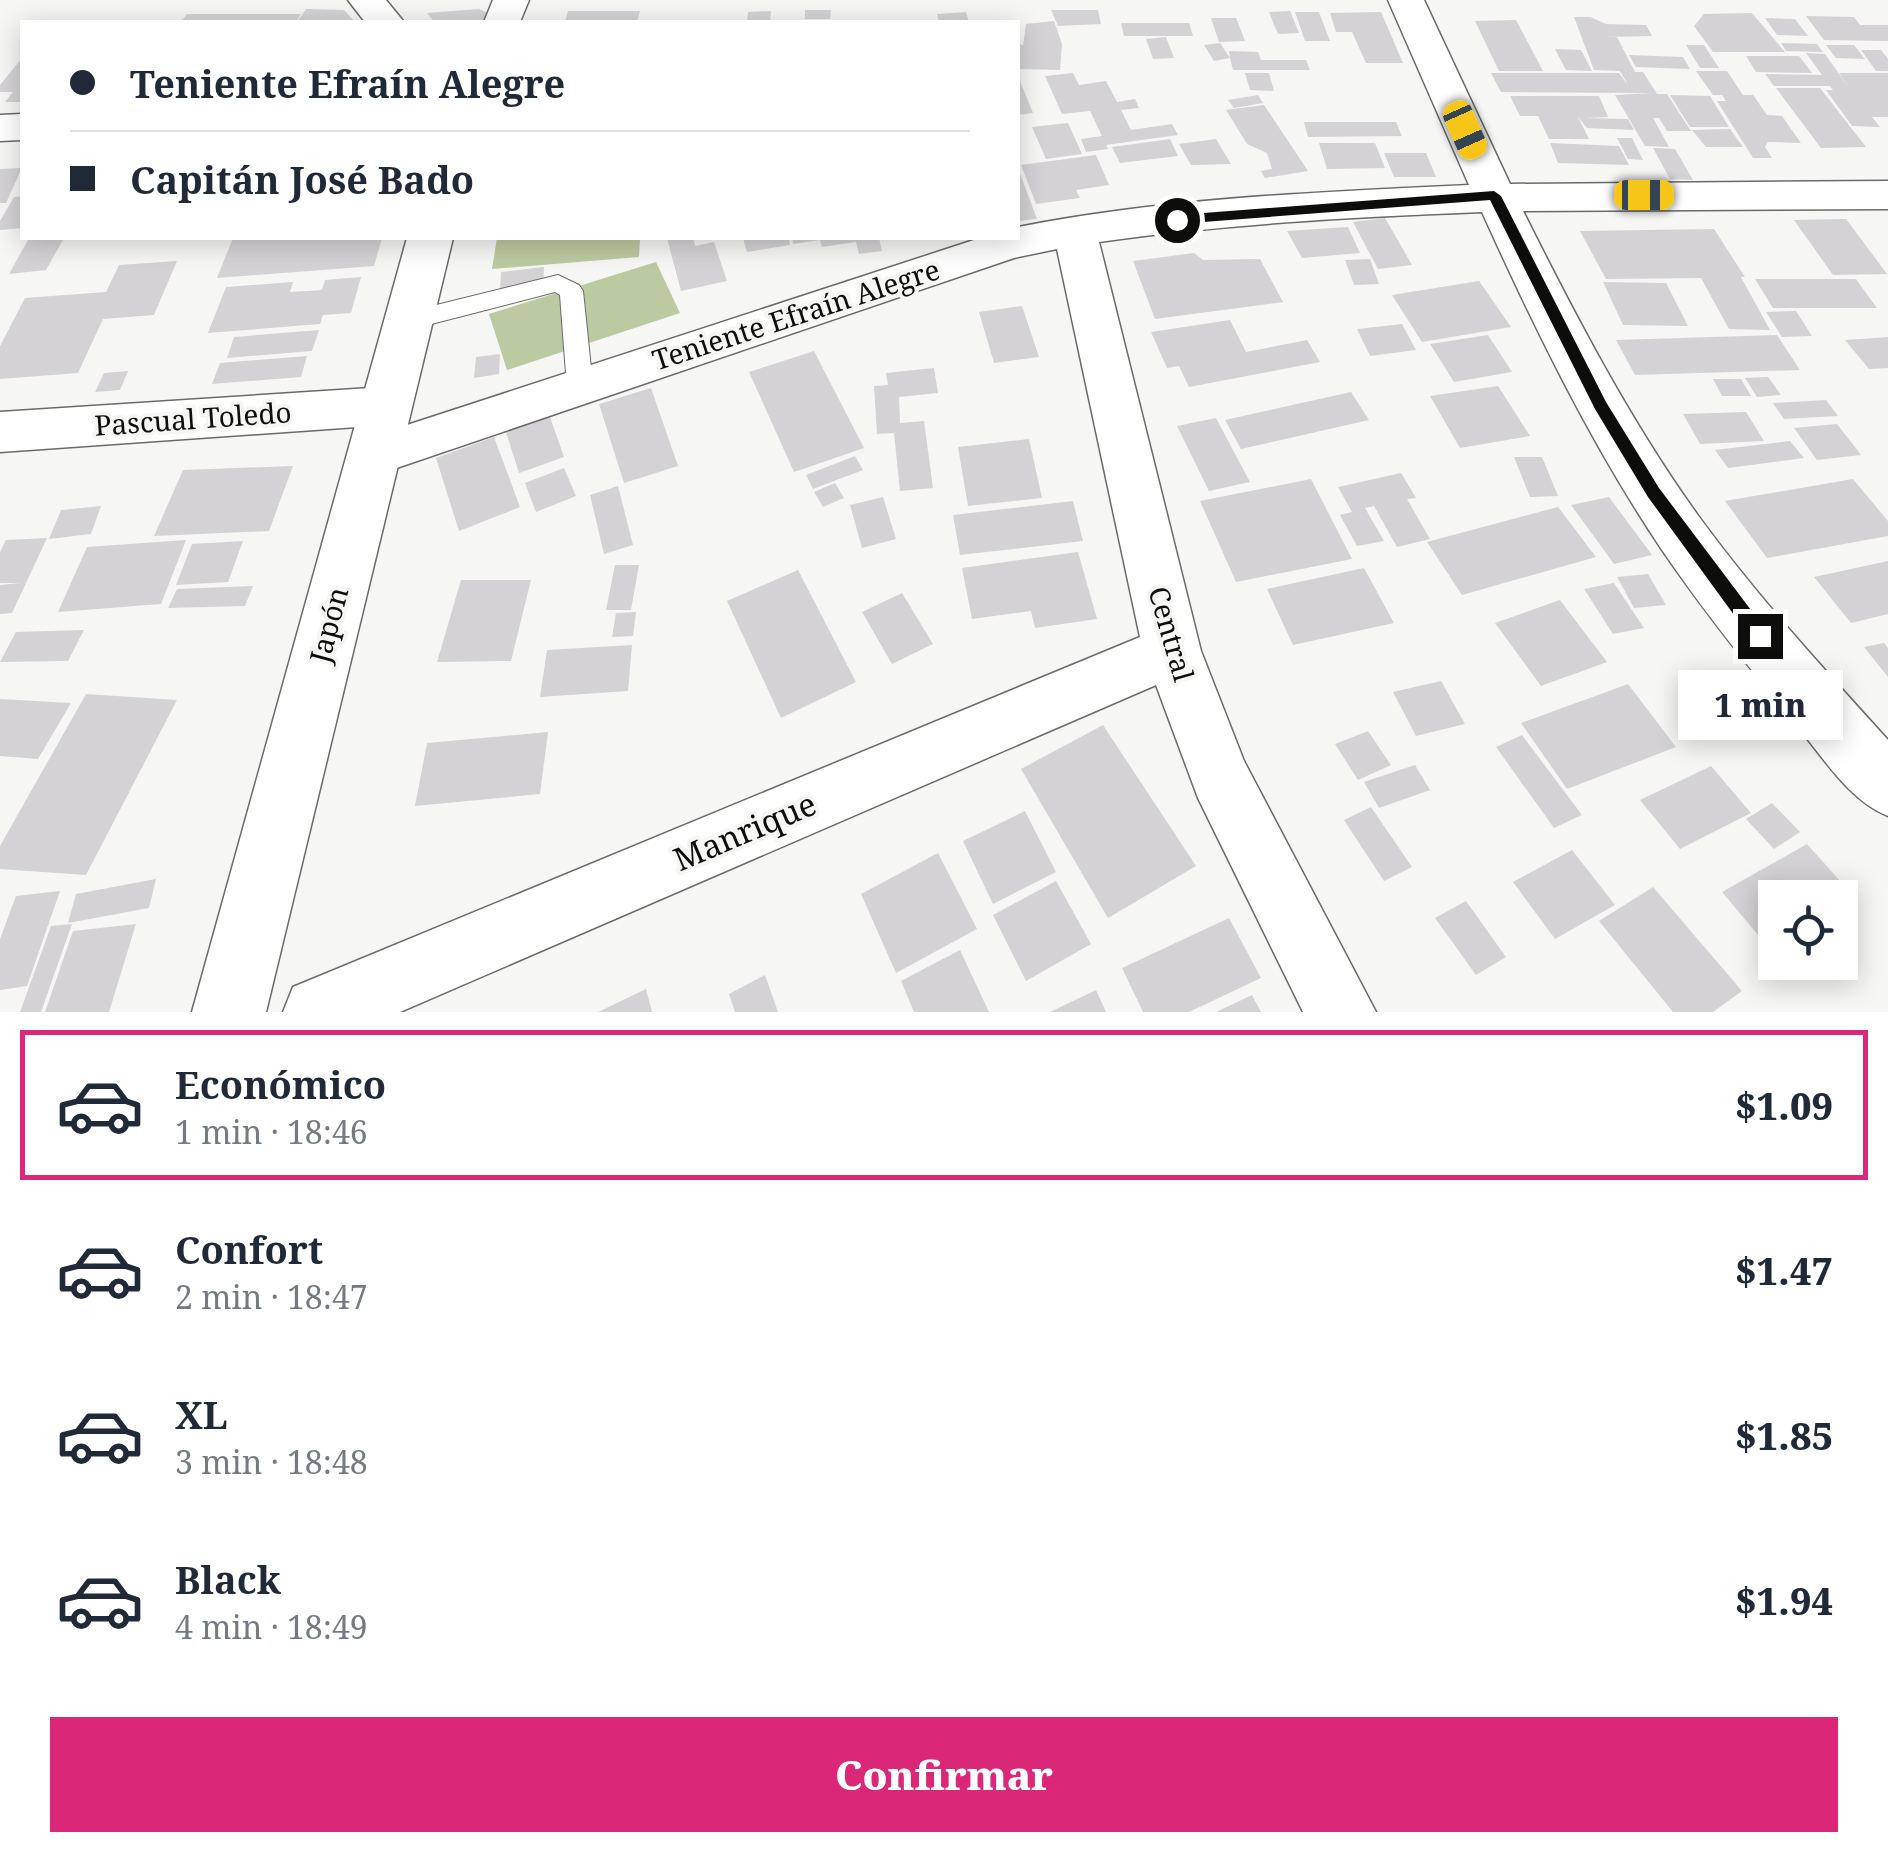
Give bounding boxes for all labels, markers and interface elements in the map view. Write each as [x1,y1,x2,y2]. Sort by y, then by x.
text: Teniente Efraín Alegre [130,57,565,109]
car [1439,96,1491,164]
text: Capitán José Bado [130,153,474,205]
car [1614,180,1674,210]
route start [1155,198,1200,243]
street label: Teniente Efraín Alegre [647,250,944,378]
street label: Pascual Toledo [93,392,293,444]
street label: Central [1140,582,1204,686]
street label: Japón [299,583,356,668]
route end [1738,614,1783,659]
callout: 1 min [1678,671,1842,741]
text: 1 min [1715,683,1806,726]
street label: Manrique [666,781,822,880]
map controls [1758,880,1858,980]
button: locate [1758,880,1858,980]
text: Económico [175,1058,386,1110]
icon: car [55,1060,145,1150]
text: $1.09 [1735,1079,1833,1131]
text: 1 min · 18:46 [175,1110,368,1153]
text: Confort [175,1223,323,1275]
icon: car [55,1225,145,1315]
text: $1.47 [1735,1244,1833,1296]
text: 2 min · 18:47 [175,1275,368,1318]
text: XL [175,1388,228,1440]
icon: car [55,1390,145,1480]
text: $1.85 [1735,1409,1833,1461]
text: 3 min · 18:48 [175,1440,368,1483]
text: Black [175,1553,281,1605]
icon: car [55,1555,145,1645]
text: $1.94 [1735,1574,1833,1626]
text: 4 min · 18:49 [175,1605,368,1648]
button: Confirmar [50,1717,1838,1832]

